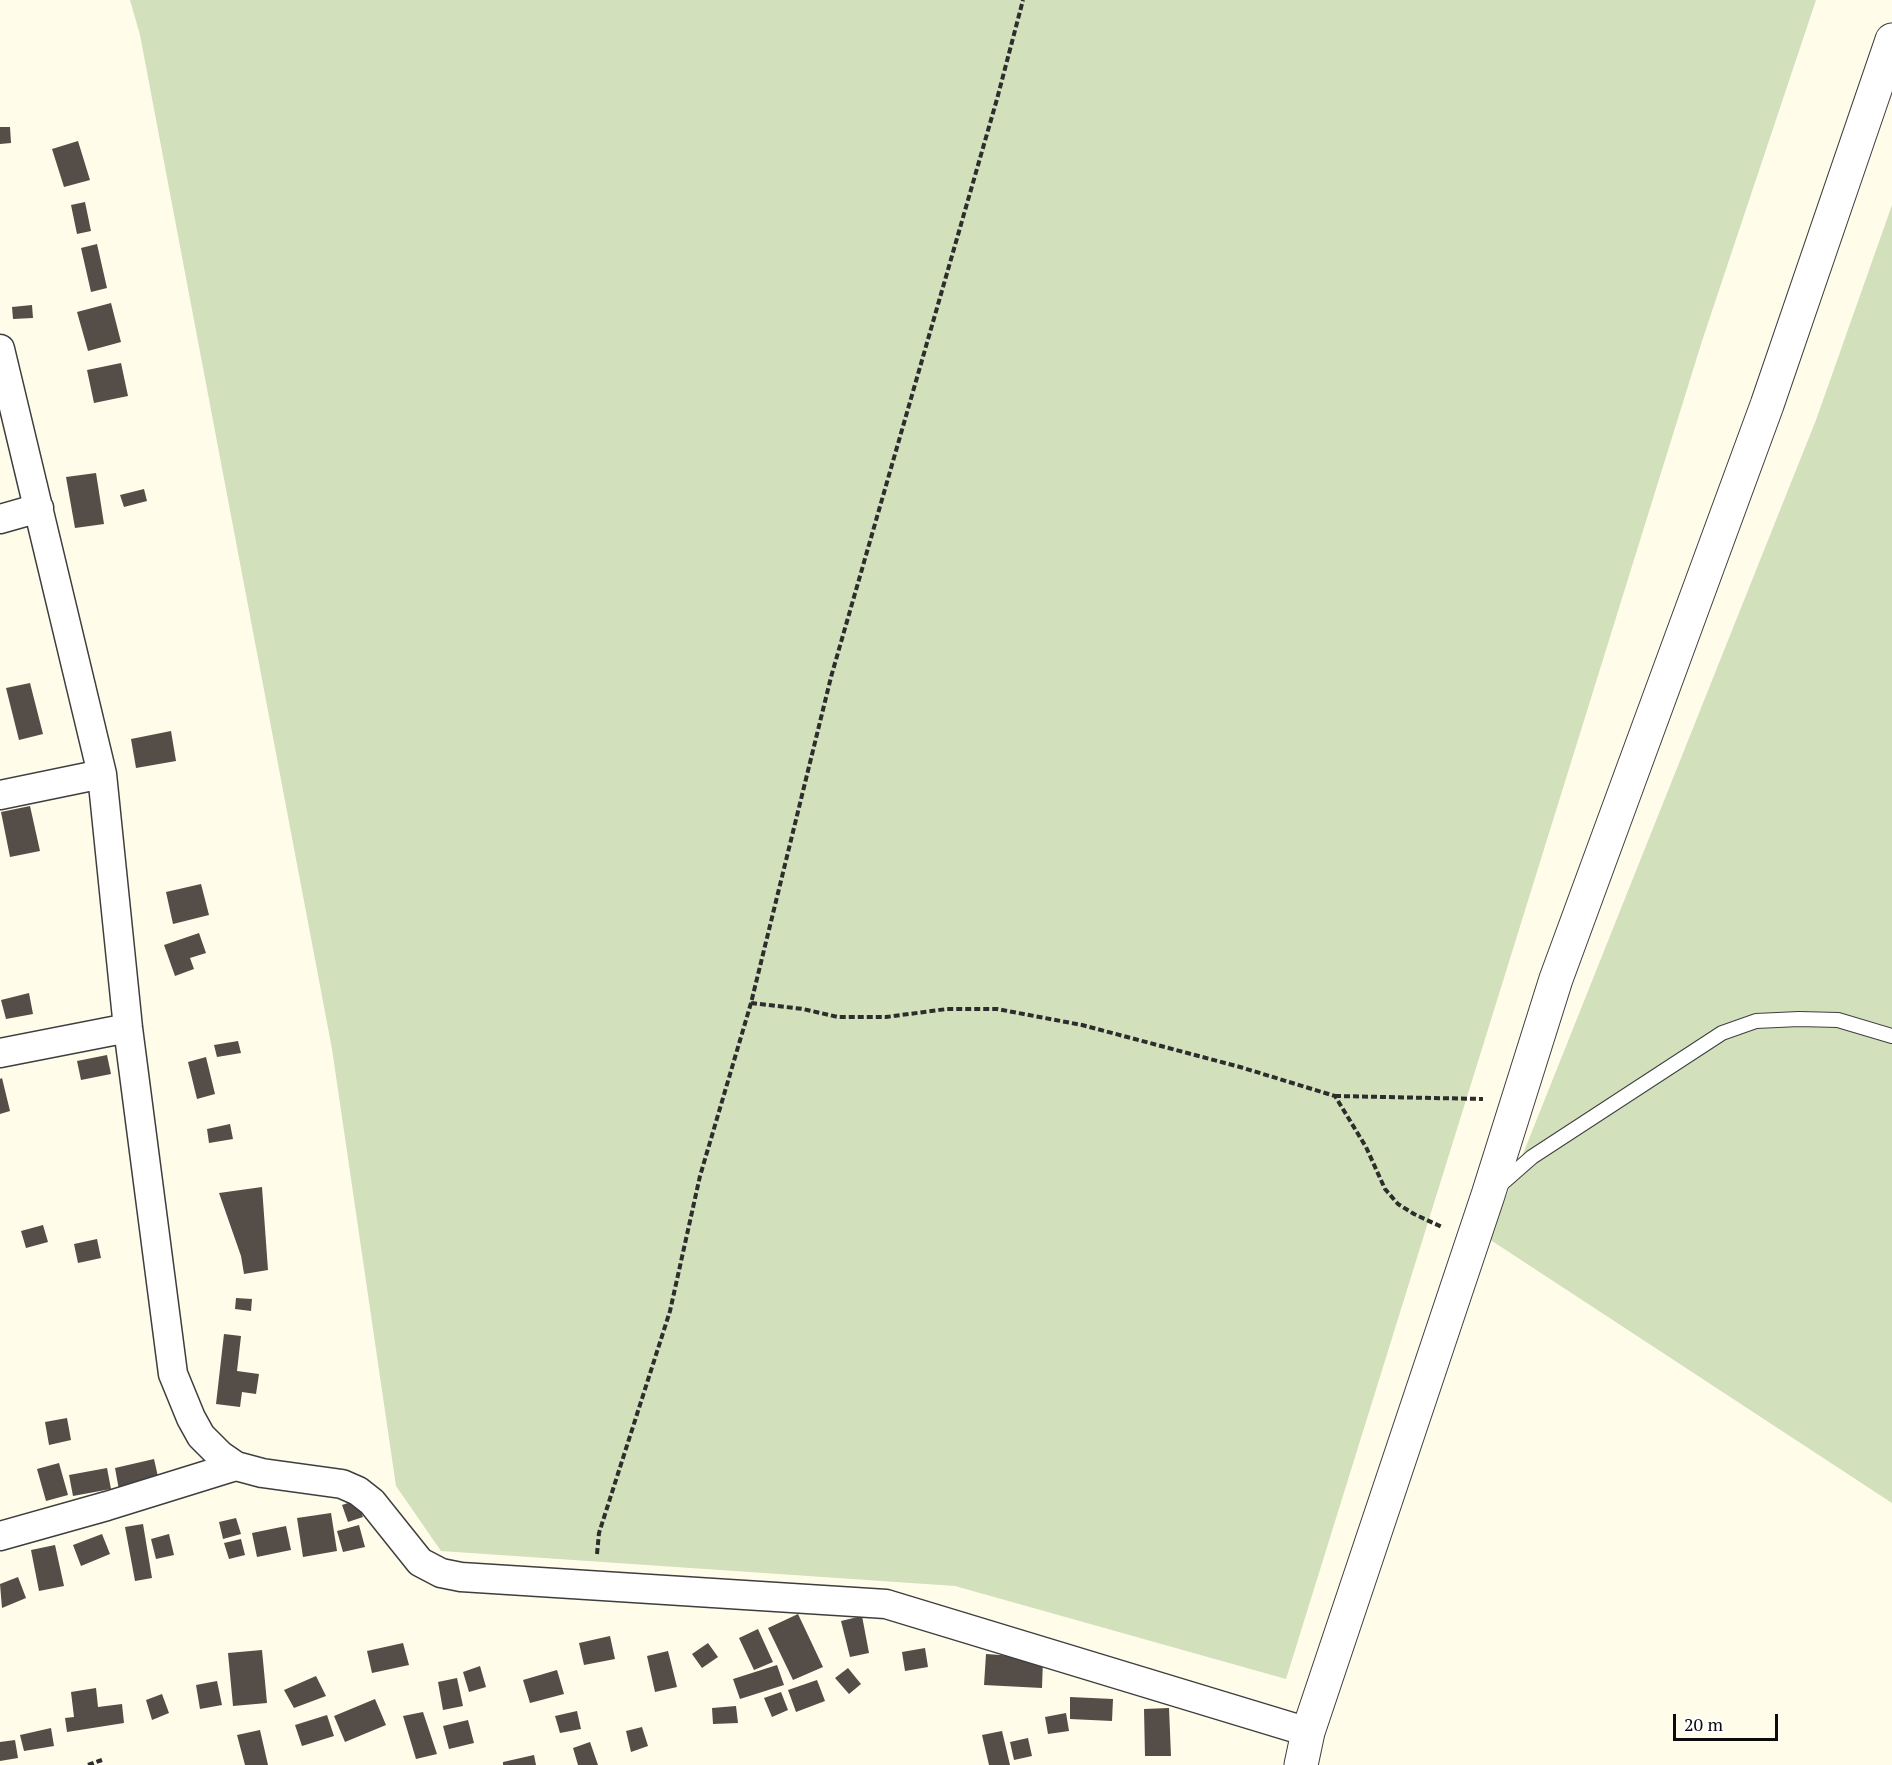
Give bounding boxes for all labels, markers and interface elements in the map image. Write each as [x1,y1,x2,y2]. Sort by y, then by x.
scale bar [1676,1702,1781,1740]
text: 20 m [1684,1712,1723,1736]

